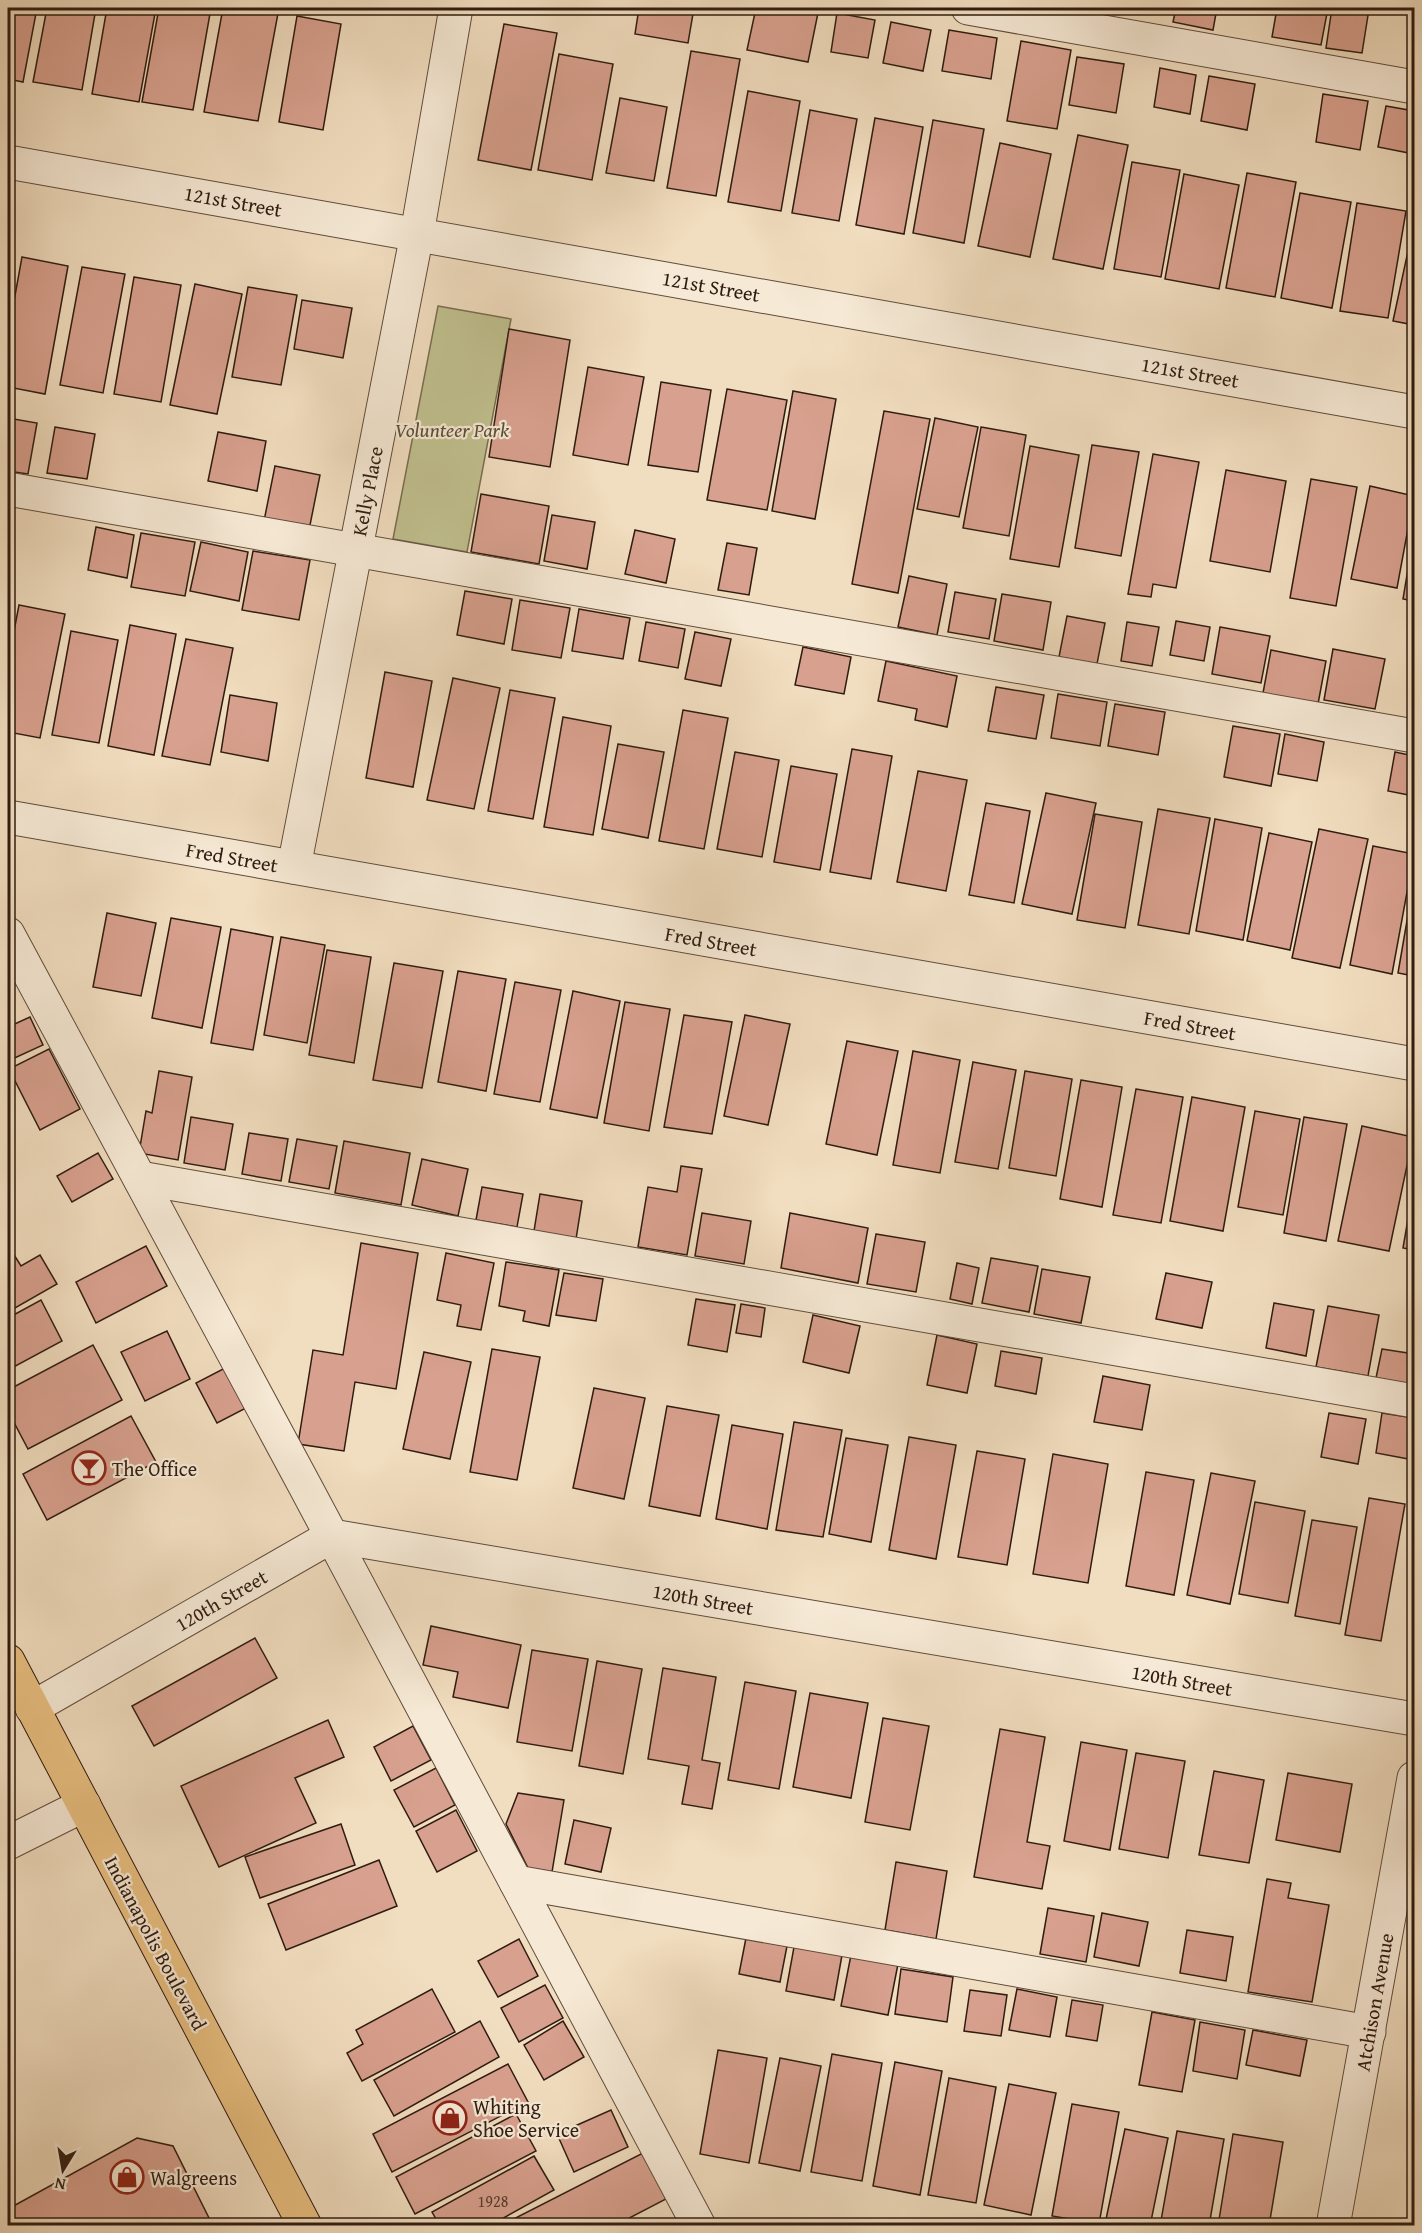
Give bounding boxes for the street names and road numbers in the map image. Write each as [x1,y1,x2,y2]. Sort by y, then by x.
street label: 121st Street [182,178,284,224]
street label: 121st Street [660,263,762,309]
street label: 121st Street [1139,349,1241,395]
street label: Kelly Place [344,444,390,538]
street label: Fred Street [184,835,280,879]
street label: Fred Street [663,919,759,963]
street label: Fred Street [1142,1003,1238,1047]
street label: 120th Street [170,1562,272,1638]
street label: 120th Street [650,1576,756,1622]
street label: 120th Street [1129,1657,1235,1703]
street label: Indianapolis Boulevard [98,1851,214,2036]
street label: Atchison Avenue [1348,1931,1400,2073]

